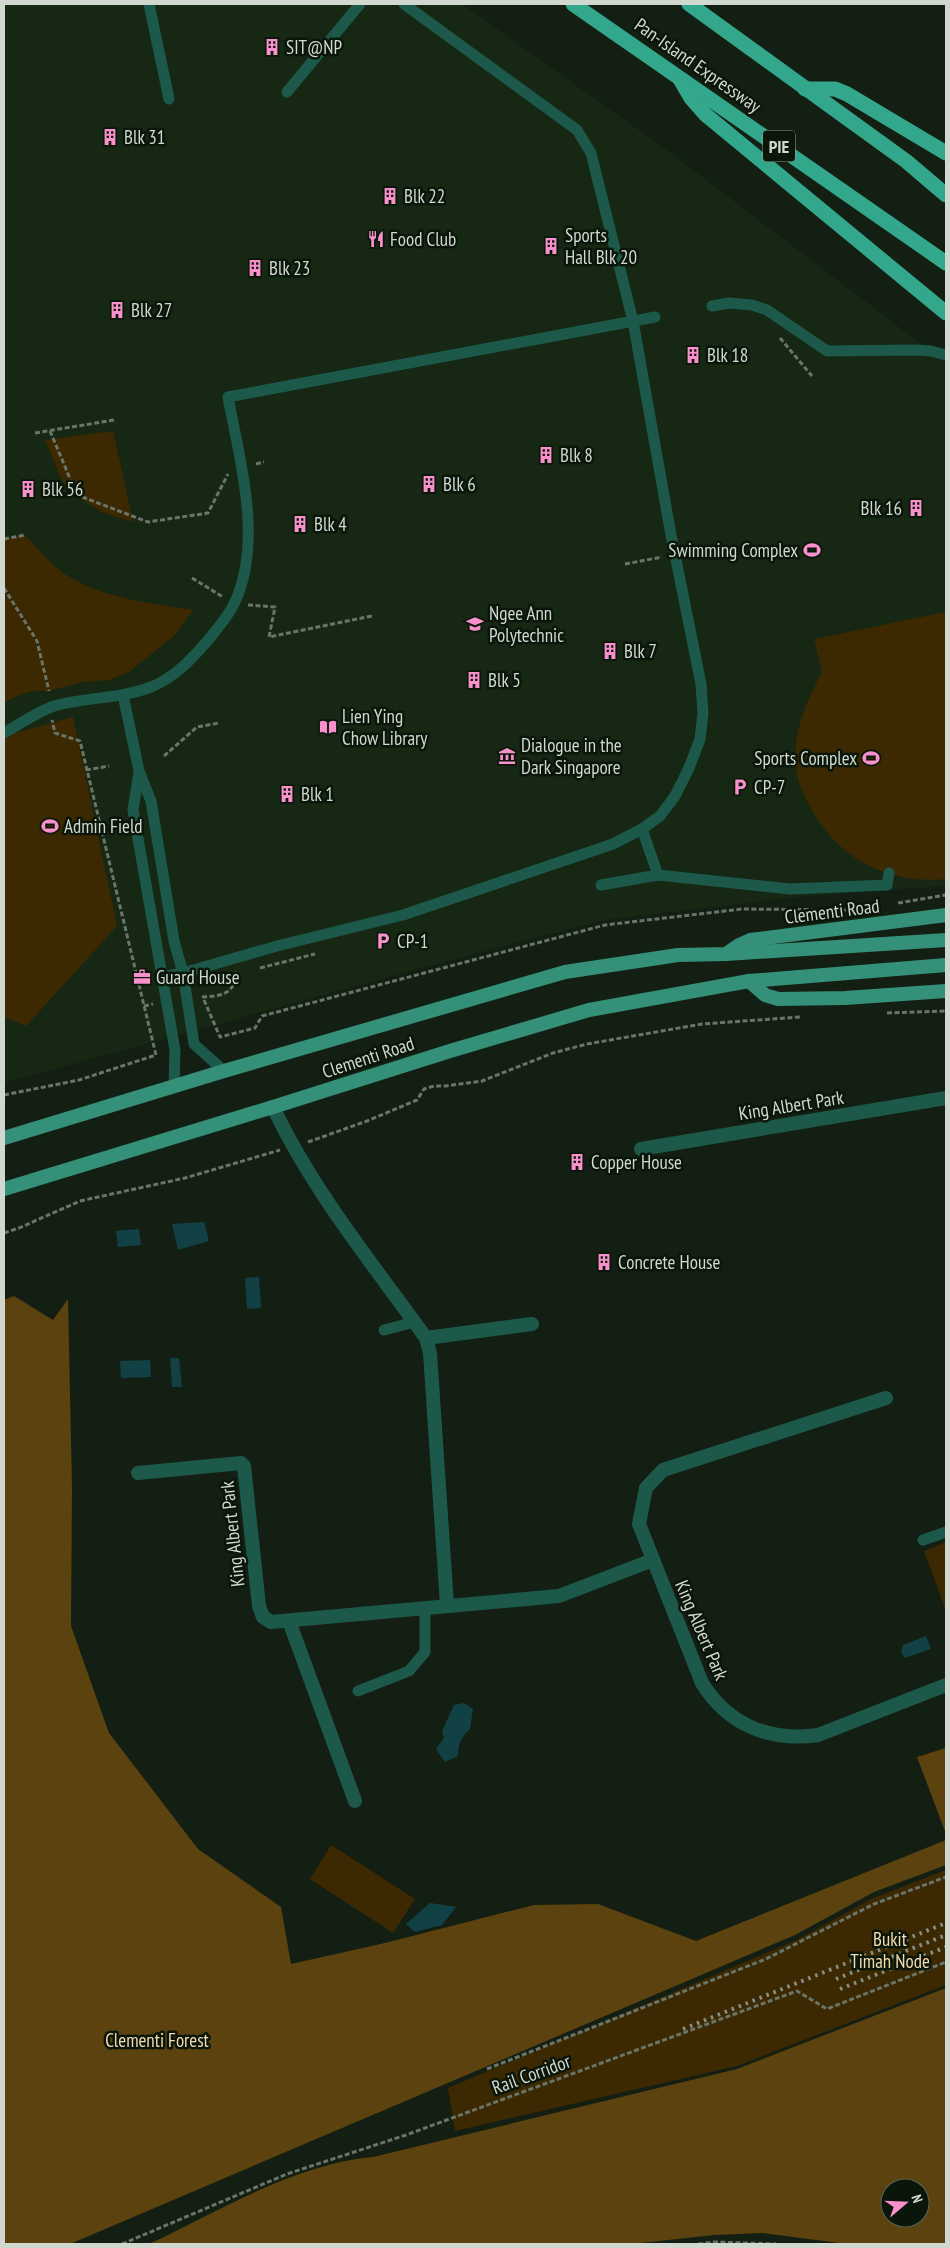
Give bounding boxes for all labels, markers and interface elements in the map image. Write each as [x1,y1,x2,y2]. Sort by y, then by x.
street label: Pan-Island Expressway [630,12,767,118]
place label: SIT@NP [286,35,343,59]
building icon: SIT@NP [262,37,282,57]
place label: Blk 31 [124,125,165,149]
building icon: Blk 31 [100,127,120,147]
road number: PIE [763,130,795,162]
place label: Blk 22 [404,184,445,208]
building icon: Blk 22 [380,186,400,206]
place label: Sports Hall Blk 20 [565,223,637,269]
place label: Food Club [390,227,456,251]
restaurant icon: Food Club [366,229,386,249]
building icon: Sports Hall Blk 20 [541,236,561,256]
place label: Blk 23 [269,256,310,280]
building icon: Blk 23 [245,258,265,278]
place label: Blk 27 [131,298,172,322]
building icon: Blk 27 [107,300,127,320]
place label: Blk 18 [707,343,748,367]
building icon: Blk 18 [683,345,703,365]
place label: Blk 8 [560,443,593,467]
building icon: Blk 8 [536,445,556,465]
place label: Blk 6 [443,472,476,496]
building icon: Blk 6 [419,474,439,494]
place label: Blk 56 [42,477,83,501]
building icon: Blk 56 [18,479,38,499]
place label: Blk 16 [861,496,902,520]
building icon: Blk 16 [906,498,926,518]
place label: Blk 4 [314,512,347,536]
building icon: Blk 4 [290,514,310,534]
place label: Swimming Complex [668,538,798,562]
sports icon: Swimming Complex [802,540,822,560]
place label: Ngee Ann Polytechnic [489,601,564,647]
school or university icon: Ngee Ann Polytechnic [465,614,485,634]
place label: Blk 7 [624,639,657,663]
building icon: Blk 7 [600,641,620,661]
place label: Blk 5 [488,668,521,692]
building icon: Blk 5 [464,670,484,690]
place label: Lien Ying Chow Library [342,704,428,750]
library icon: Lien Ying Chow Library [318,717,338,737]
place label: Dialogue in the Dark Singapore [521,733,622,779]
museum icon: Dialogue in the Dark Singapore [497,746,517,766]
place label: Sports Complex [754,746,857,770]
sports icon: Sports Complex [861,748,881,768]
place label: CP-7 [754,775,785,799]
parking icon: CP-7 [730,777,750,797]
place label: Blk 1 [301,782,334,806]
building icon: Blk 1 [277,784,297,804]
place label: Admin Field [64,814,143,838]
sports icon: Admin Field [40,816,60,836]
street label: Clementi Road [783,893,881,929]
place label: CP-1 [397,929,428,953]
parking icon: CP-1 [373,931,393,951]
place label: Guard House [156,965,240,989]
office icon: Guard House [132,967,152,987]
street label: Clementi Road [319,1031,417,1083]
street label: King Albert Park [737,1085,846,1125]
place label: Copper House [591,1150,682,1174]
building icon: Copper House [567,1152,587,1172]
place label: Concrete House [618,1250,721,1274]
building icon: Concrete House [594,1252,614,1272]
street label: King Albert Park [214,1479,249,1588]
street label: King Albert Park [670,1576,734,1684]
park label: Bukit Timah Node [850,1927,930,1973]
park label: Clementi Forest [105,2028,210,2052]
street label: Rail Corridor [488,2048,574,2099]
north arrow [880,2178,930,2228]
text: N [908,2192,927,2205]

